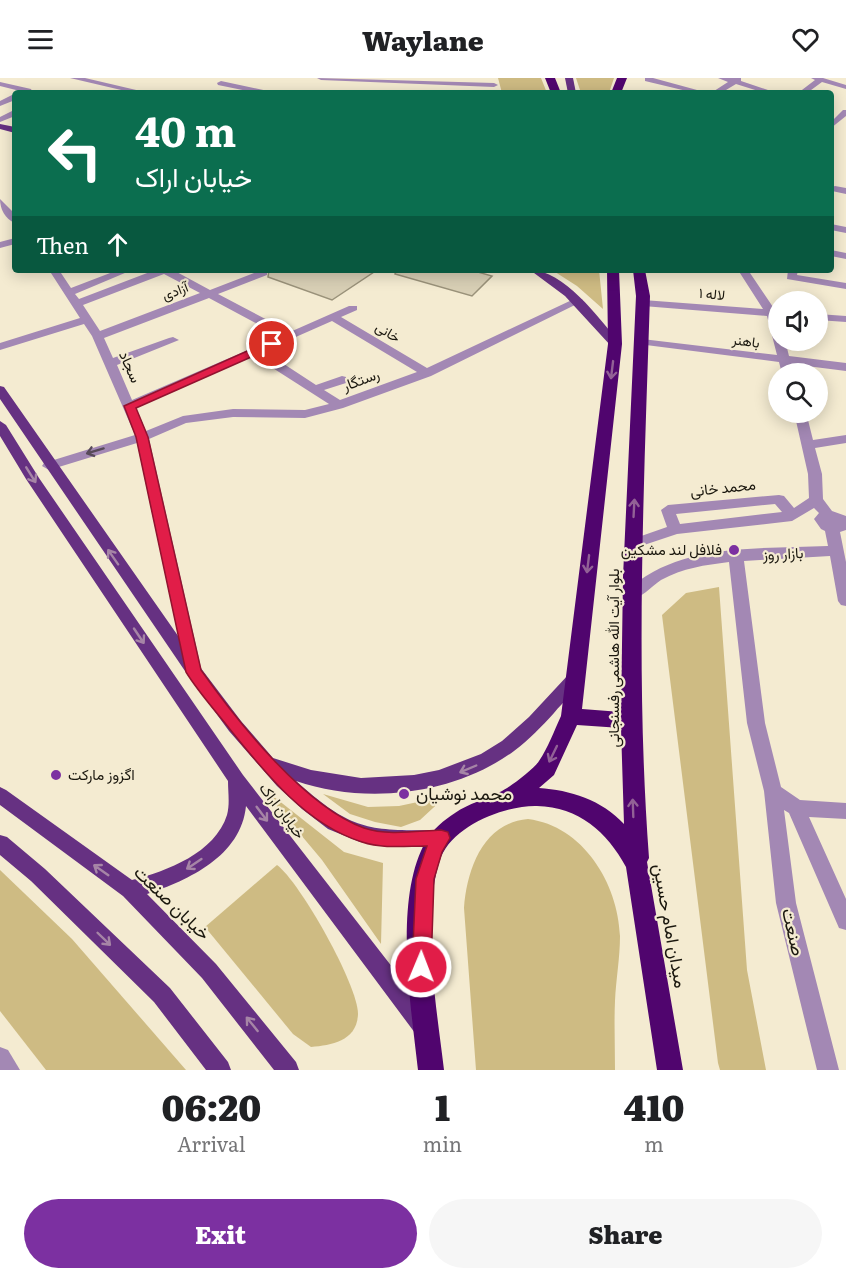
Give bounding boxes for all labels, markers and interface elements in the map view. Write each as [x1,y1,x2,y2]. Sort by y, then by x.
text: Waylane [362,19,484,59]
icon: menu [24,23,57,56]
icon: heart [789,23,822,56]
text: 40 m [135,98,236,160]
icon: left [36,114,114,192]
text: خیابان اراک [135,155,252,195]
text: Then [36,228,89,261]
icon: ahead [101,228,134,261]
street label: آزادی [158,275,192,304]
street label: لاله ۱ [698,282,726,304]
map controls [768,291,828,423]
button: sound [768,291,828,351]
street label: خانی [372,316,405,346]
pin [246,318,297,369]
icon: arrive [255,327,288,360]
street label: باهنر [730,328,761,352]
street label: سجاد [114,347,149,386]
one-way arrow [606,360,617,380]
street label: رستگار [338,361,382,396]
button: search [768,363,828,423]
one-way arrow [86,446,105,457]
one-way arrow [25,466,37,483]
street label: محمد خانی [689,472,757,501]
one-way arrow [628,498,639,518]
place label: فلافل لند مشکین [621,537,722,560]
street label: بازار روز [761,540,804,565]
marker: فلافل لند مشکین [727,543,741,557]
one-way arrow [107,549,119,565]
one-way arrow [583,553,594,573]
street label: بلوار آیت الله هاشمی رفسنجانی [601,568,624,748]
one-way arrow [133,628,146,645]
one-way arrow [546,744,558,762]
place label: اگزوز مارکت [68,762,135,785]
one-way arrow [459,764,477,775]
marker: اگزوز مارکت [49,768,63,782]
street label: خیابان اراک [254,777,312,843]
place label: محمد نوشیان [416,779,512,806]
marker: محمد نوشیان [397,787,411,801]
one-way arrow [628,798,639,818]
one-way arrow [256,806,269,822]
street label: خیابان صنعت [129,858,217,945]
one-way arrow [186,858,203,870]
street label: میدان امام حسین [647,861,696,990]
one-way arrow [94,864,110,876]
street label: صنعت [776,905,813,958]
one-way arrow [97,932,112,947]
position arrow [389,935,453,999]
one-way arrow [245,1017,258,1033]
text: 06:20 [162,1079,261,1132]
text: 1 [435,1079,450,1132]
text: 410 [624,1079,684,1132]
text: Arrival [177,1128,246,1158]
text: min [423,1128,462,1158]
text: m [644,1128,664,1158]
button: Exit [24,1199,417,1268]
button: Share [429,1199,822,1268]

